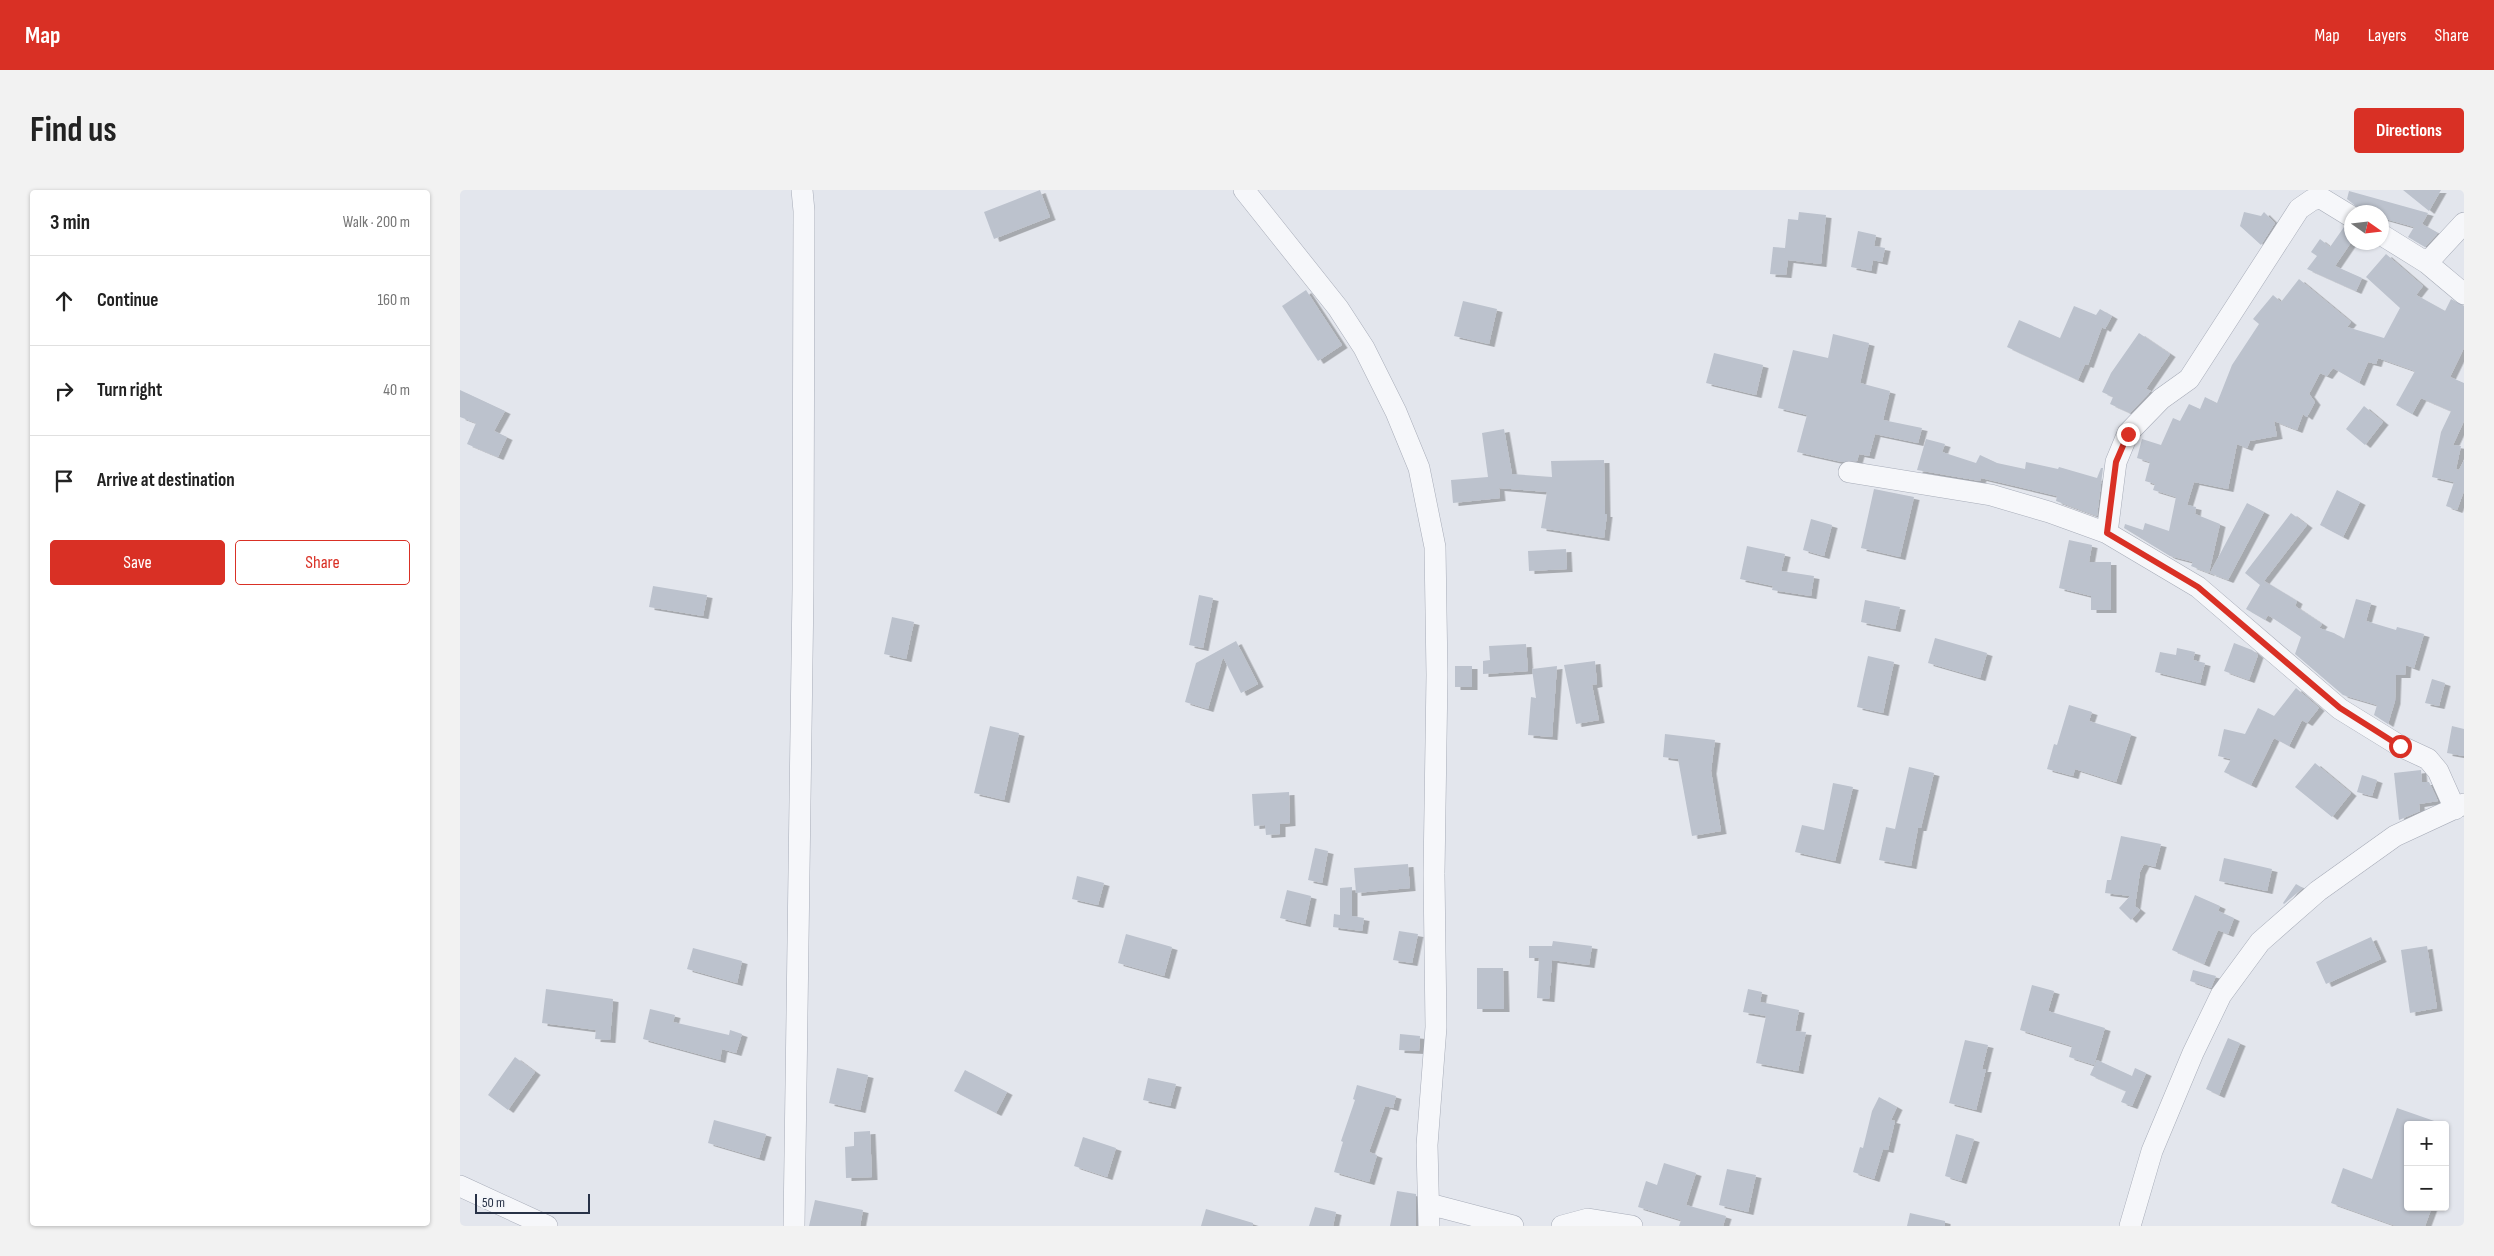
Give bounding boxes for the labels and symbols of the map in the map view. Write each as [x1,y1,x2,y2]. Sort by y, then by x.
north arrow [2344,205,2389,250]
route end [2117,423,2140,446]
route start [2389,735,2412,758]
scale bar [475,1191,590,1214]

